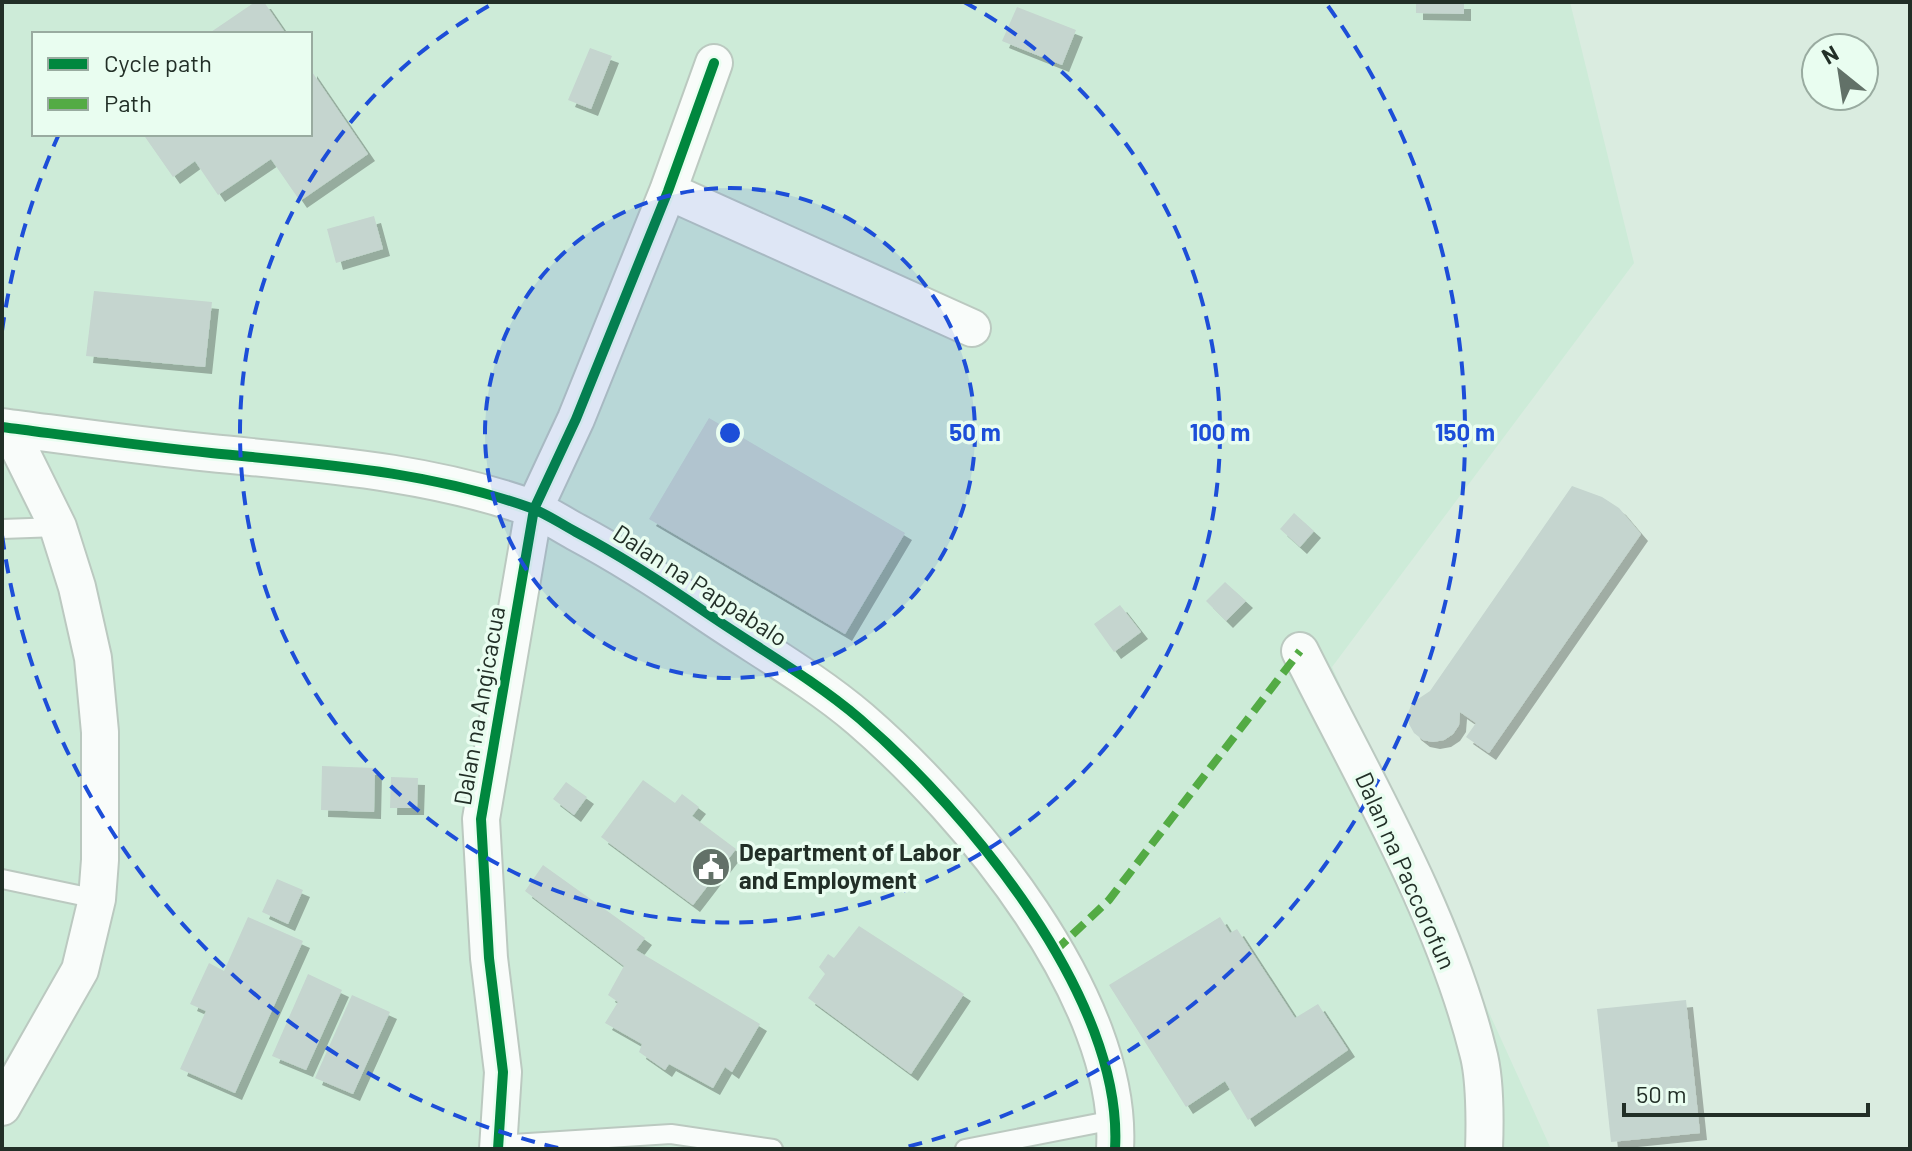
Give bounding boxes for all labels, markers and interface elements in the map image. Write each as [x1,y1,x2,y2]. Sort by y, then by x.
legend [32,32,312,136]
north arrow [1800,32,1880,112]
text: N [1817,39,1842,69]
text: Cycle path [104,48,212,77]
text: Path [104,88,152,117]
text: 50 m [949,417,1001,446]
text: 100 m [1190,417,1250,446]
text: 150 m [1435,417,1495,446]
centre of rings [716,419,744,447]
street label: Dalan na Pappabalo [608,518,793,652]
street label: Dalan na Angicacua [447,604,510,807]
street label: Dalan na Paccorofun [1350,767,1463,973]
place label: Department of Labor and Employment [739,837,961,894]
public building icon: Department of Labor and Employment [690,846,732,888]
scale bar [1624,1067,1868,1117]
text: 50 m [1636,1079,1687,1108]

